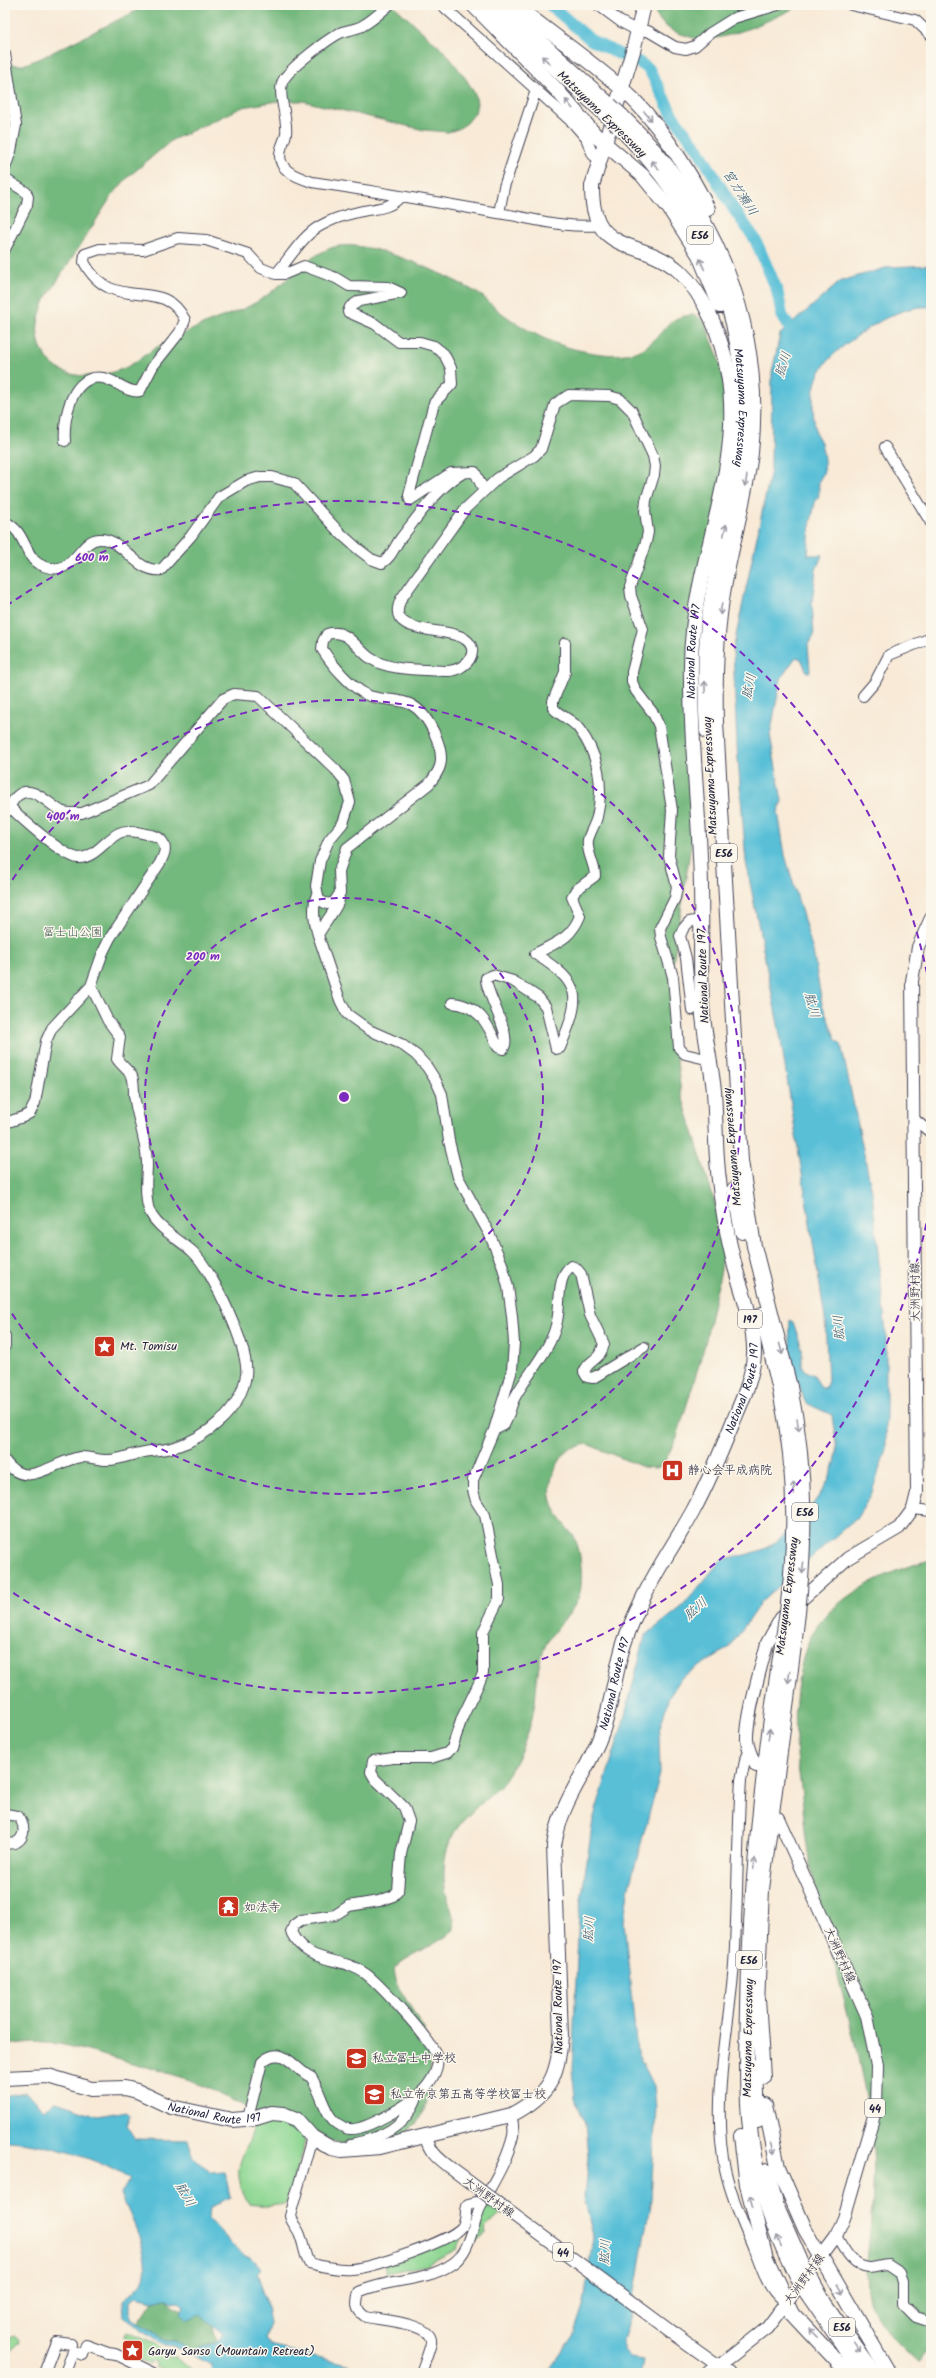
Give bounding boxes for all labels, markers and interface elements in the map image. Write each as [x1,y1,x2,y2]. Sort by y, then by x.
one-way arrow [541,56,551,65]
street label: Matsuyama Expressway [552,66,651,163]
one-way arrow [564,99,573,109]
one-way arrow [643,111,652,121]
one-way arrow [650,160,659,170]
water label: 宮ガ瀬川 [717,165,763,220]
road number: E56 [687,226,713,244]
one-way arrow [698,258,706,270]
street label: Matsuyama Expressway [728,347,751,468]
water label: 肱川 [769,349,797,380]
one-way arrow [742,474,750,487]
one-way arrow [722,524,730,537]
text: 600 m [75,548,109,567]
one-way arrow [717,602,725,615]
street label: National Route 197 [682,603,706,699]
water label: 肱川 [736,671,762,701]
one-way arrow [701,681,709,694]
street label: Matsuyama Expressway [698,716,723,836]
text: 400 m [46,807,80,826]
road number: E56 [711,844,737,862]
park label: 冨士山公園 [43,923,103,942]
street label: National Route 197 [692,928,715,1024]
text: 200 m [186,947,220,966]
water label: 肱川 [798,990,825,1021]
street label: Matsuyama Expressway [718,1087,747,1207]
centre of rings [337,1090,351,1104]
street label: 大洲野村線 [905,1262,926,1322]
road number: 197 [738,1310,762,1328]
water label: 肱川 [828,1314,851,1342]
place icon: Mt. Tomisu [92,1333,118,1359]
place label: Mt. Tomisu [120,1337,177,1356]
street label: National Route 197 [720,1342,764,1437]
one-way arrow [777,1342,785,1355]
one-way arrow [794,1418,802,1431]
hospital icon: 静心会平成病院 [659,1457,685,1483]
place label: 静心会平成病院 [688,1461,772,1480]
one-way arrow [790,1482,797,1495]
road number: E56 [792,1503,818,1521]
street label: Matsuyama Expressway [771,1536,804,1656]
one-way arrow [799,1562,807,1575]
water label: 肱川 [679,1593,713,1626]
street label: National Route 197 [594,1635,635,1733]
one-way arrow [785,1670,793,1683]
one-way arrow [765,1728,773,1741]
one-way arrow [751,1858,758,1871]
temple icon: 如法寺 [216,1894,242,1920]
place label: 如法寺 [244,1898,280,1917]
water label: 肱川 [578,1915,601,1943]
street label: 大洲野村線 [819,1924,860,1986]
road number: E56 [736,1951,762,1969]
street label: National Route 197 [548,1959,569,2055]
street label: Matsuyama Expressway [738,1978,759,2098]
school or university icon: 私立冨士中学校 [343,2045,369,2071]
place label: 私立冨士中学校 [372,2049,456,2068]
school or university icon: 私立帝京第五高等学校冨士校 [362,2081,388,2107]
place label: 私立帝京第五高等学校冨士校 [390,2085,546,2104]
street label: National Route 197 [166,2098,264,2130]
road number: 44 [865,2099,885,2117]
one-way arrow [770,2141,777,2154]
street label: 大洲野村線 [459,2172,519,2223]
water label: 肱川 [169,2178,200,2211]
one-way arrow [747,2195,754,2208]
one-way arrow [775,2236,782,2248]
water label: 肱川 [594,2239,617,2266]
road number: 44 [553,2243,573,2261]
street label: 大洲野村線 [779,2249,830,2309]
one-way arrow [837,2284,845,2296]
road number: E56 [829,2318,855,2336]
one-way arrow [808,2329,818,2338]
place icon: Garyu Sanso (Mountain Retreat) [120,2338,146,2364]
place label: Garyu Sanso (Mountain Retreat) [148,2342,315,2361]
one-way arrow [853,2342,861,2353]

